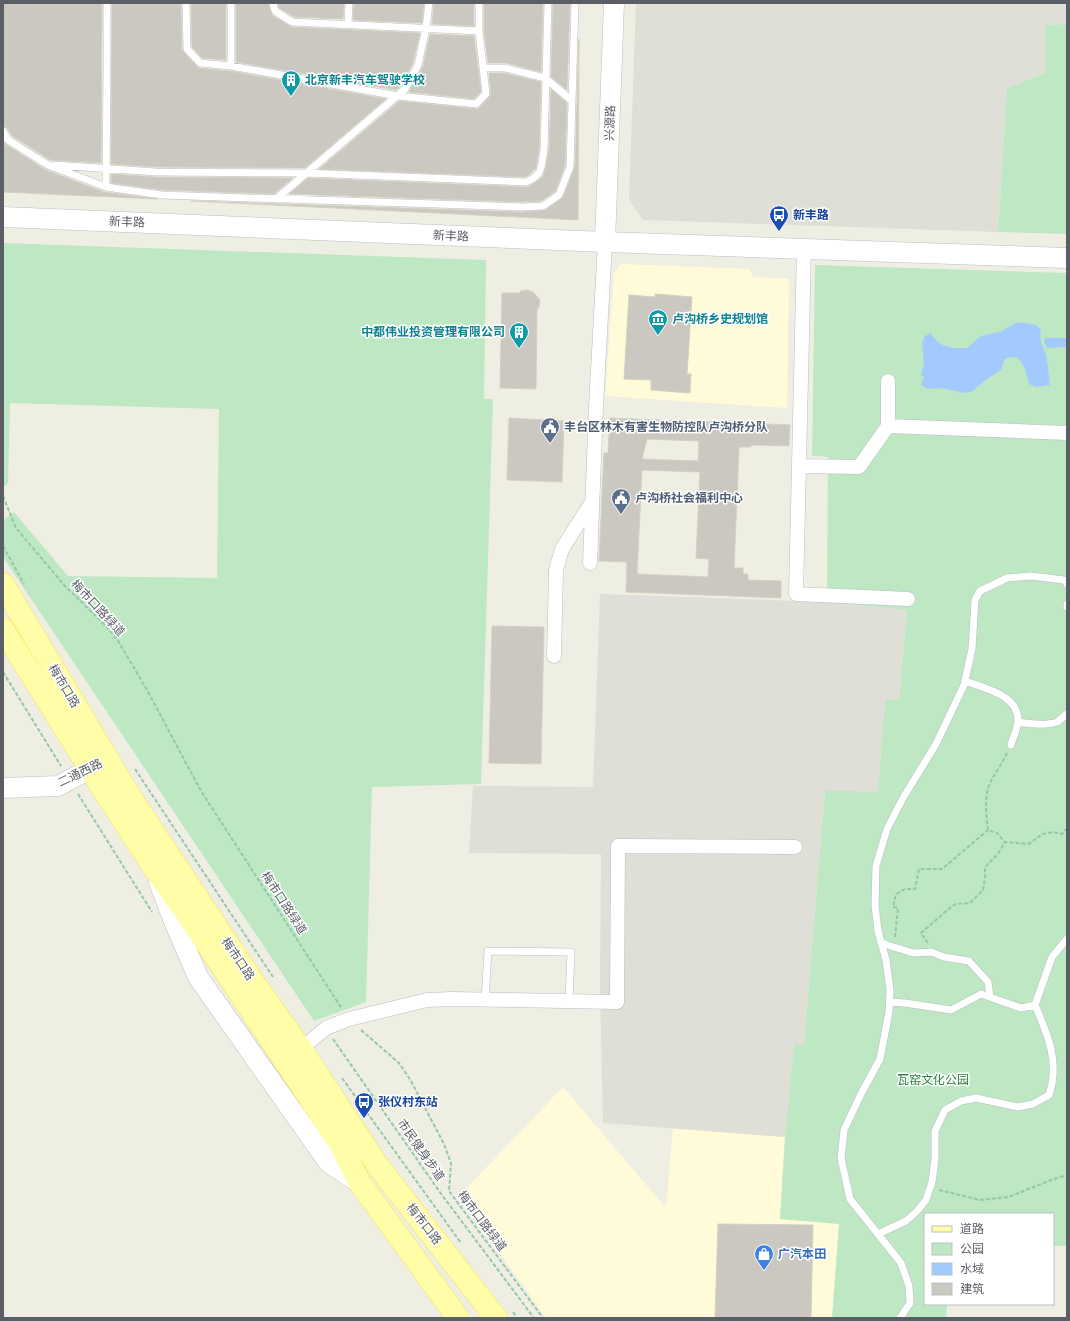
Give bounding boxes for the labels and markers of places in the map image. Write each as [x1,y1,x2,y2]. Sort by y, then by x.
building icon: 北京新丰汽车驾驶学校 [280,69,302,97]
place label: 北京新丰汽车驾驶学校 [305,72,425,88]
bus stop icon: 新丰路 [768,204,790,232]
place label: 新丰路 [793,207,829,223]
museum icon: 卢沟桥乡史规划馆 [647,308,669,336]
place label: 卢沟桥乡史规划馆 [672,311,768,327]
building icon: 中都伟业投资管理有限公司 [508,321,530,349]
place label: 中都伟业投资管理有限公司 [361,324,505,340]
public building icon: 丰台区林木有害生物防控队卢沟桥分队 [539,416,561,444]
place label: 丰台区林木有害生物防控队卢沟桥分队 [564,419,768,435]
public building icon: 卢沟桥社会福利中心 [610,487,632,515]
place label: 卢沟桥社会福利中心 [635,490,743,506]
bus stop icon: 张仪村东站 [353,1091,375,1119]
place label: 张仪村东站 [378,1094,438,1110]
shop icon: 广汽本田 [753,1243,775,1271]
place label: 广汽本田 [778,1246,826,1262]

